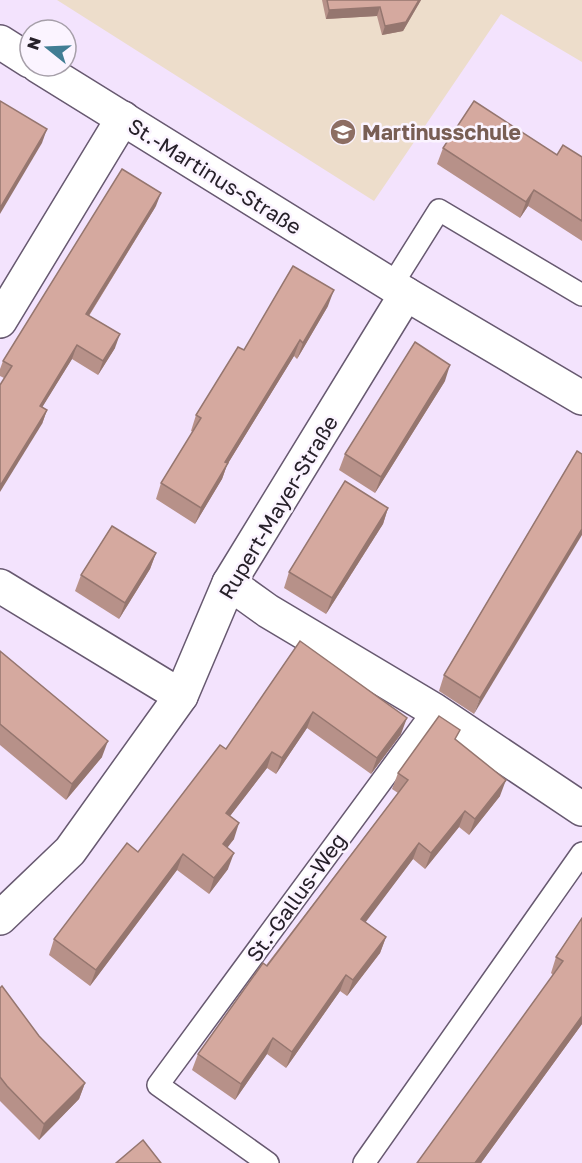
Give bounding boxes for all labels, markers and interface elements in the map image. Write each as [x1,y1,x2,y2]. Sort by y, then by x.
north arrow [18,18,78,78]
text: N [22,34,45,52]
street label: St.-Martinus-Straße [124,112,306,240]
school or university icon: Martinusschule [328,117,358,147]
place label: Martinusschule [362,119,521,145]
street label: Rupert-Mayer-Straße [213,410,343,604]
street label: St.-Gallus-Weg [241,828,351,966]

